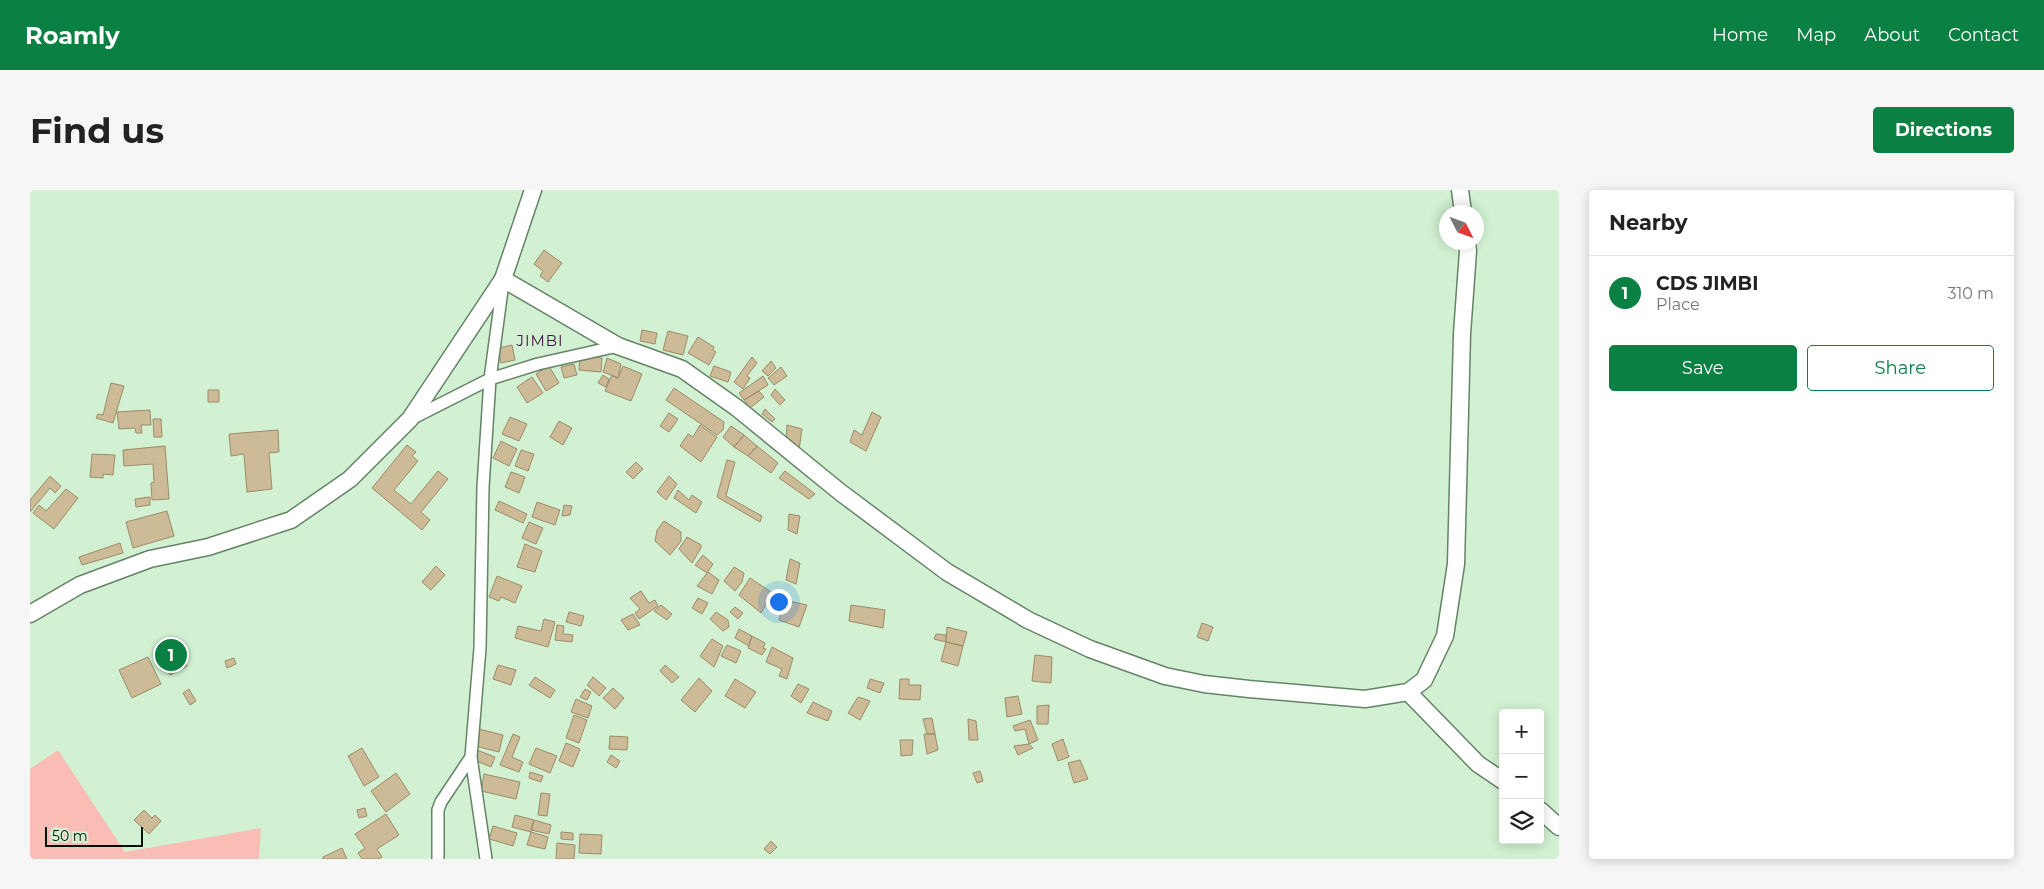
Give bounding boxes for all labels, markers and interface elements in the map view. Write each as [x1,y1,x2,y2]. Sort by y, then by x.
text: Roamly [25,21,120,50]
text: Home [1712,24,1768,46]
text: Map [1796,24,1836,46]
text: About [1864,24,1920,46]
text: Contact [1948,24,2019,46]
button: Directions [1873,107,2014,153]
text: Find us [30,109,164,152]
north arrow [1439,205,1484,250]
text: Nearby [1609,210,1688,235]
text: CDS JIMBI [1656,272,1758,295]
text: 1 [1622,284,1628,303]
text: 310 m [1947,284,1994,303]
text: Place [1656,295,1700,314]
district label: JIMBI [515,331,564,350]
button: Save [1609,345,1797,391]
button: Share [1807,345,1994,391]
your location [766,589,792,615]
pin: 1 [155,636,187,674]
map controls [1499,709,1544,844]
button: + [1499,709,1544,754]
button: − [1499,754,1544,799]
button: layers [1499,799,1544,844]
scale bar [45,824,142,847]
text: 50 m [52,827,88,845]

